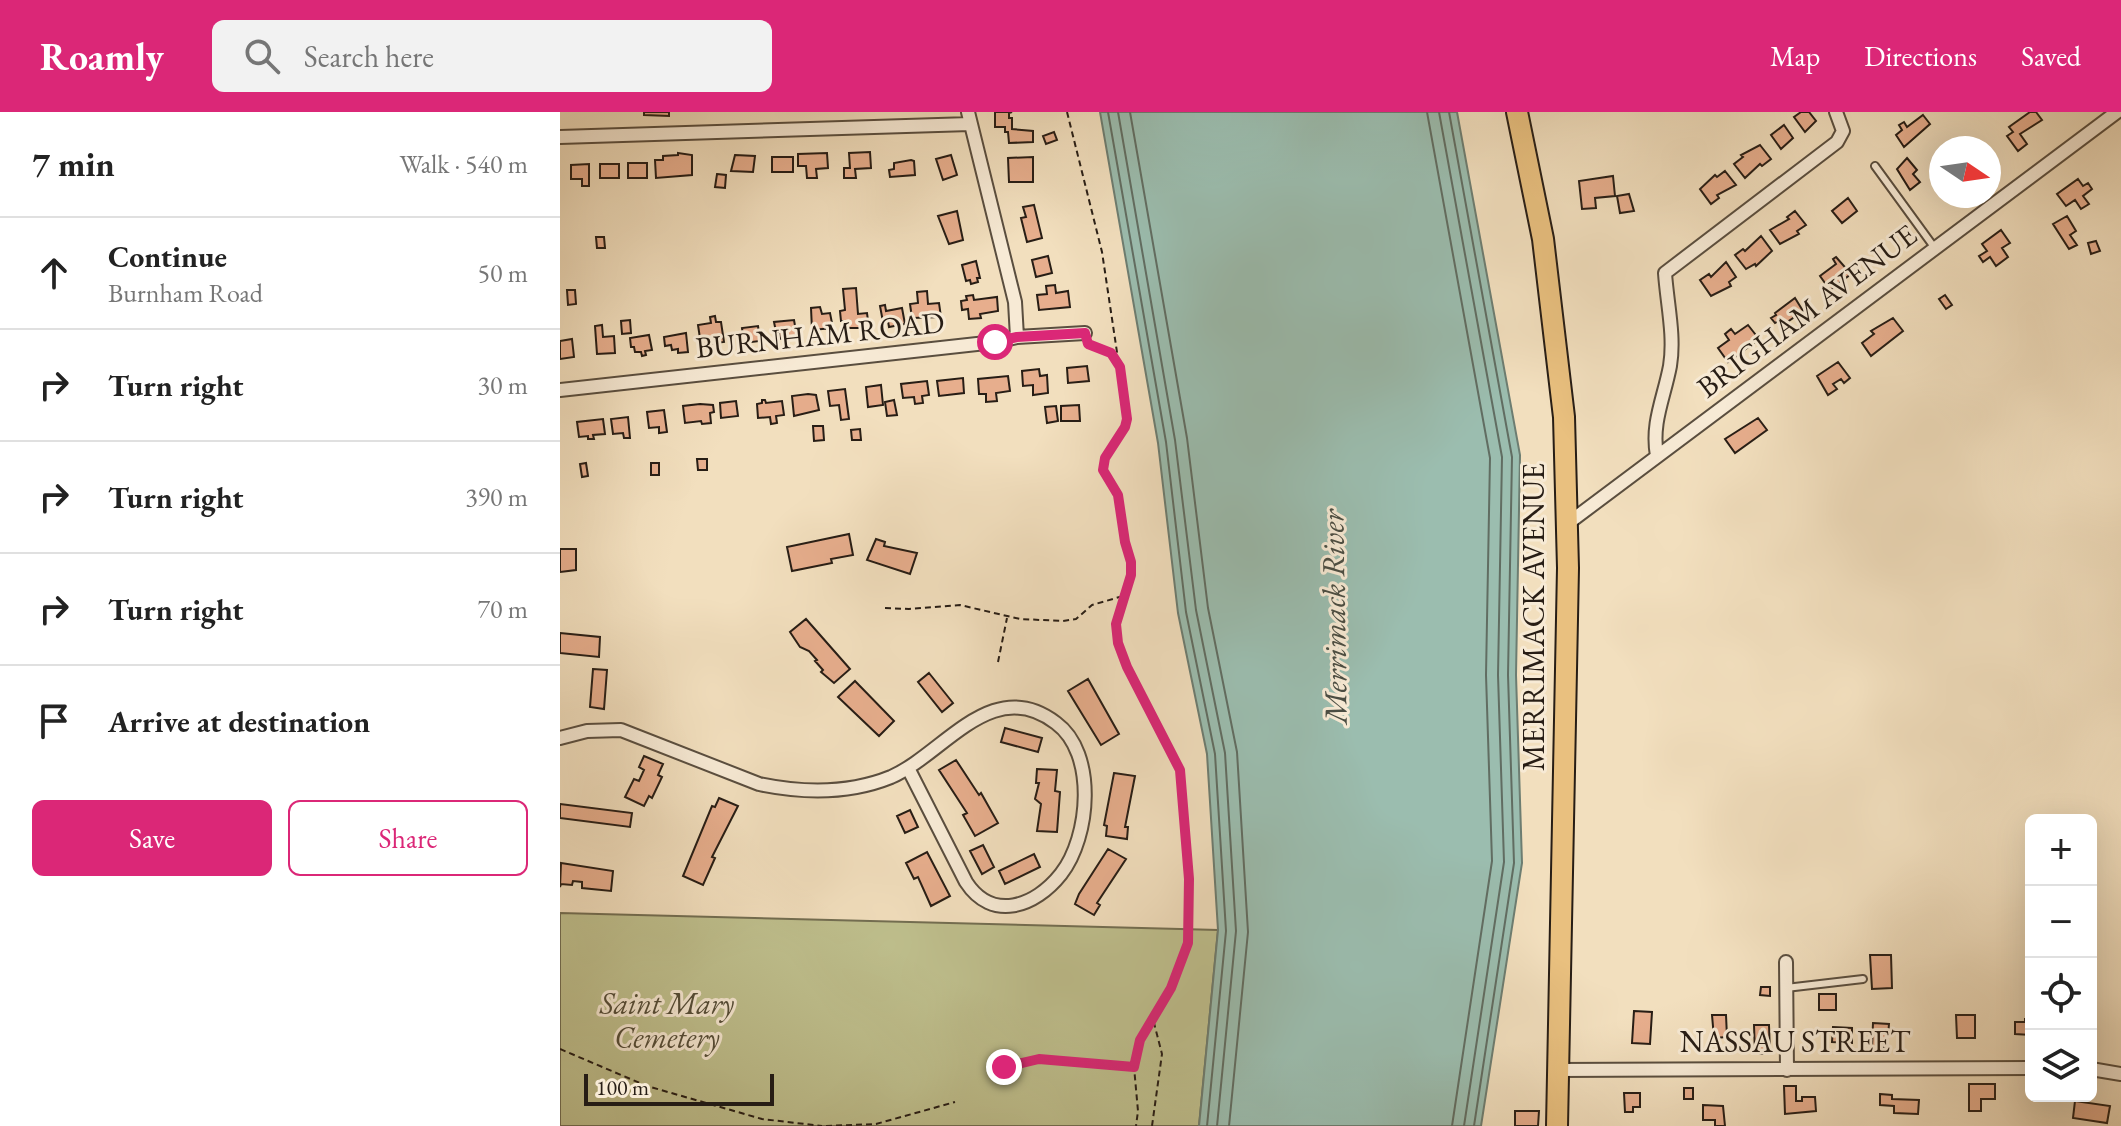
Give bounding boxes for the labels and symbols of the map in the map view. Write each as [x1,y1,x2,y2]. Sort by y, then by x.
north arrow [1929,136,2001,208]
street label: BRIGHAM AVENUE [1689,215,1925,406]
street label: BURNHAM ROAD [694,302,946,367]
route start [977,324,1013,360]
street label: MERRIMACK AVENUE [1514,463,1553,771]
water label: Merrimack River [1311,507,1357,727]
park label: Saint Mary Cemetery [599,984,734,1057]
street label: NASSAU STREET [1680,1022,1911,1061]
route end [986,1049,1022,1085]
scale bar [584,1070,774,1106]

